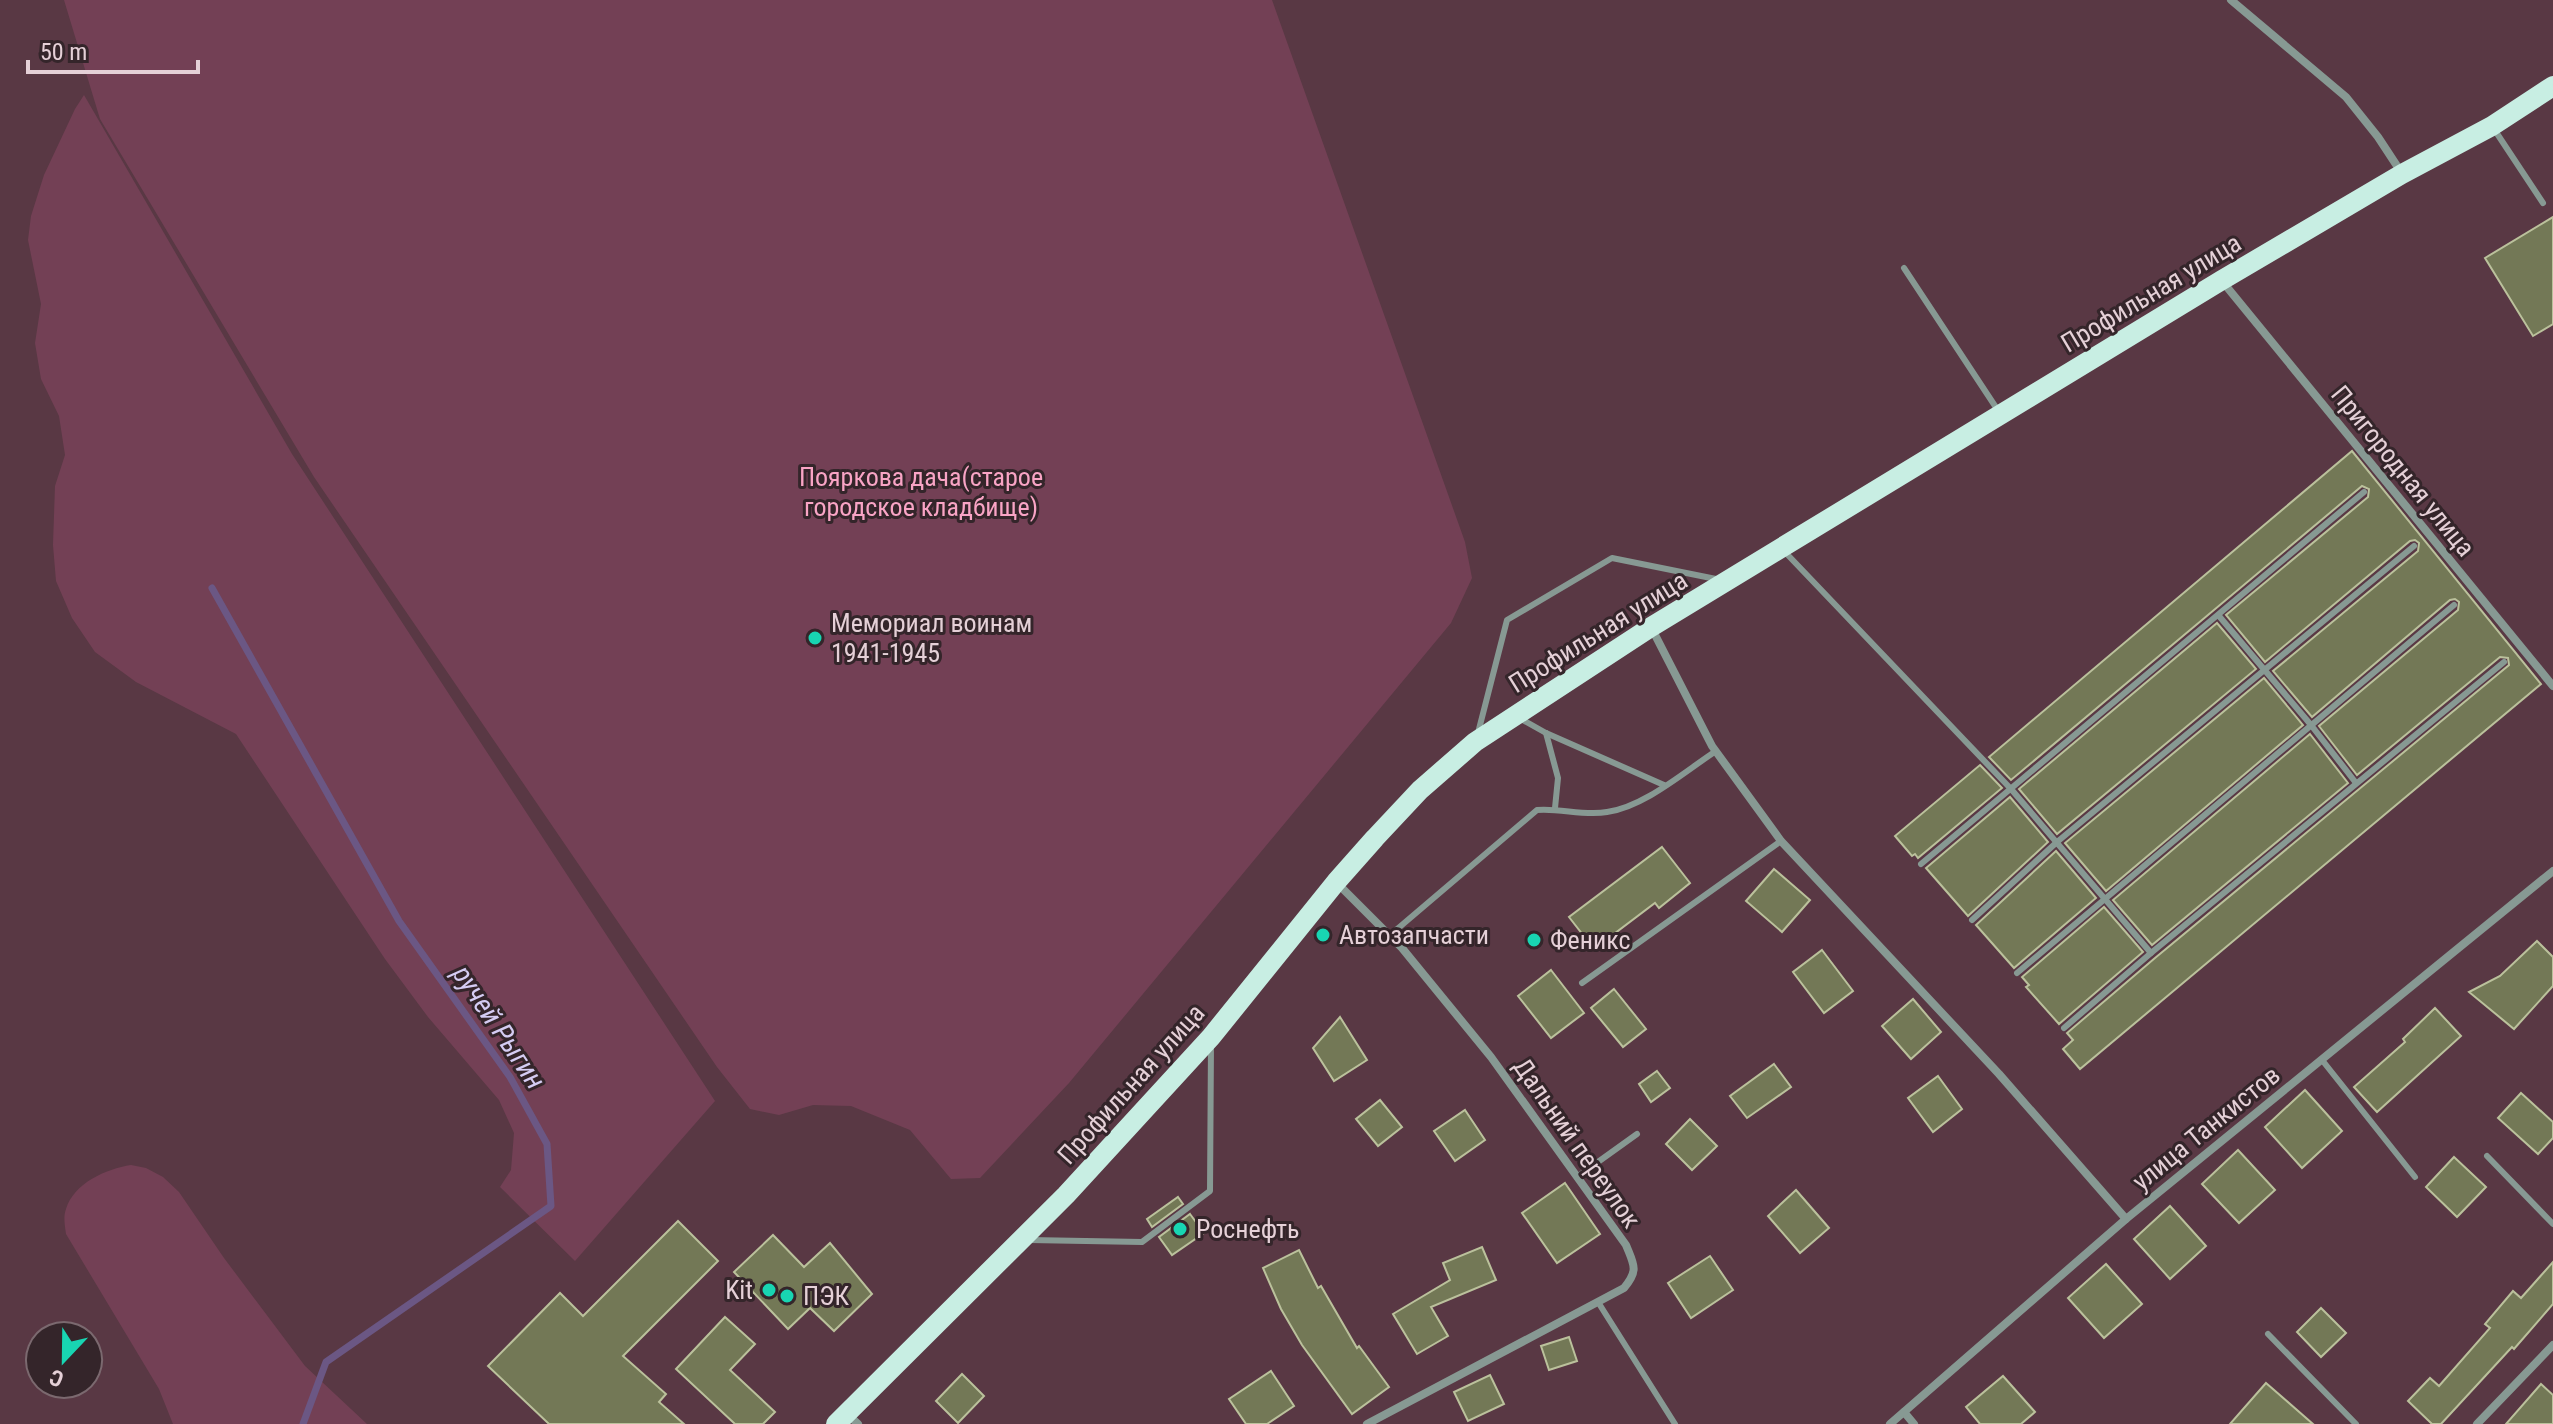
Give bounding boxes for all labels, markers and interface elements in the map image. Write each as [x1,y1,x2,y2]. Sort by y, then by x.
scale bar [28,24,198,74]
text: 50 m [40,38,87,66]
street label: Профильная улица [2056,227,2246,359]
street label: Пригородная улица [2325,380,2481,562]
park label: Пояркова дача(старое городское кладбище) [799,462,1043,522]
street label: Профильная улица [1503,565,1693,699]
place label: Мемориал воинам 1941-1945 [831,608,1032,668]
marker: Мемориал воинам 1941-1945 [806,629,824,647]
place label: Автозапчасти [1339,920,1489,950]
place label: Феникс [1550,925,1631,955]
marker: Автозапчасти [1314,926,1332,944]
marker: Феникс [1525,931,1543,949]
water label: ручей Рыгин [445,958,552,1095]
street label: Профильная улица [1051,998,1211,1170]
street label: Дальний переулок [1507,1052,1647,1234]
street label: улица Танкистов [2126,1060,2286,1196]
place label: Роснефть [1196,1214,1300,1244]
marker: Роснефть [1171,1220,1189,1238]
place label: Kit [725,1275,753,1305]
marker: Kit [760,1281,778,1299]
place label: ПЭК [803,1281,849,1311]
marker: ПЭК [778,1287,796,1305]
north arrow [24,1320,104,1400]
text: С [46,1364,67,1392]

